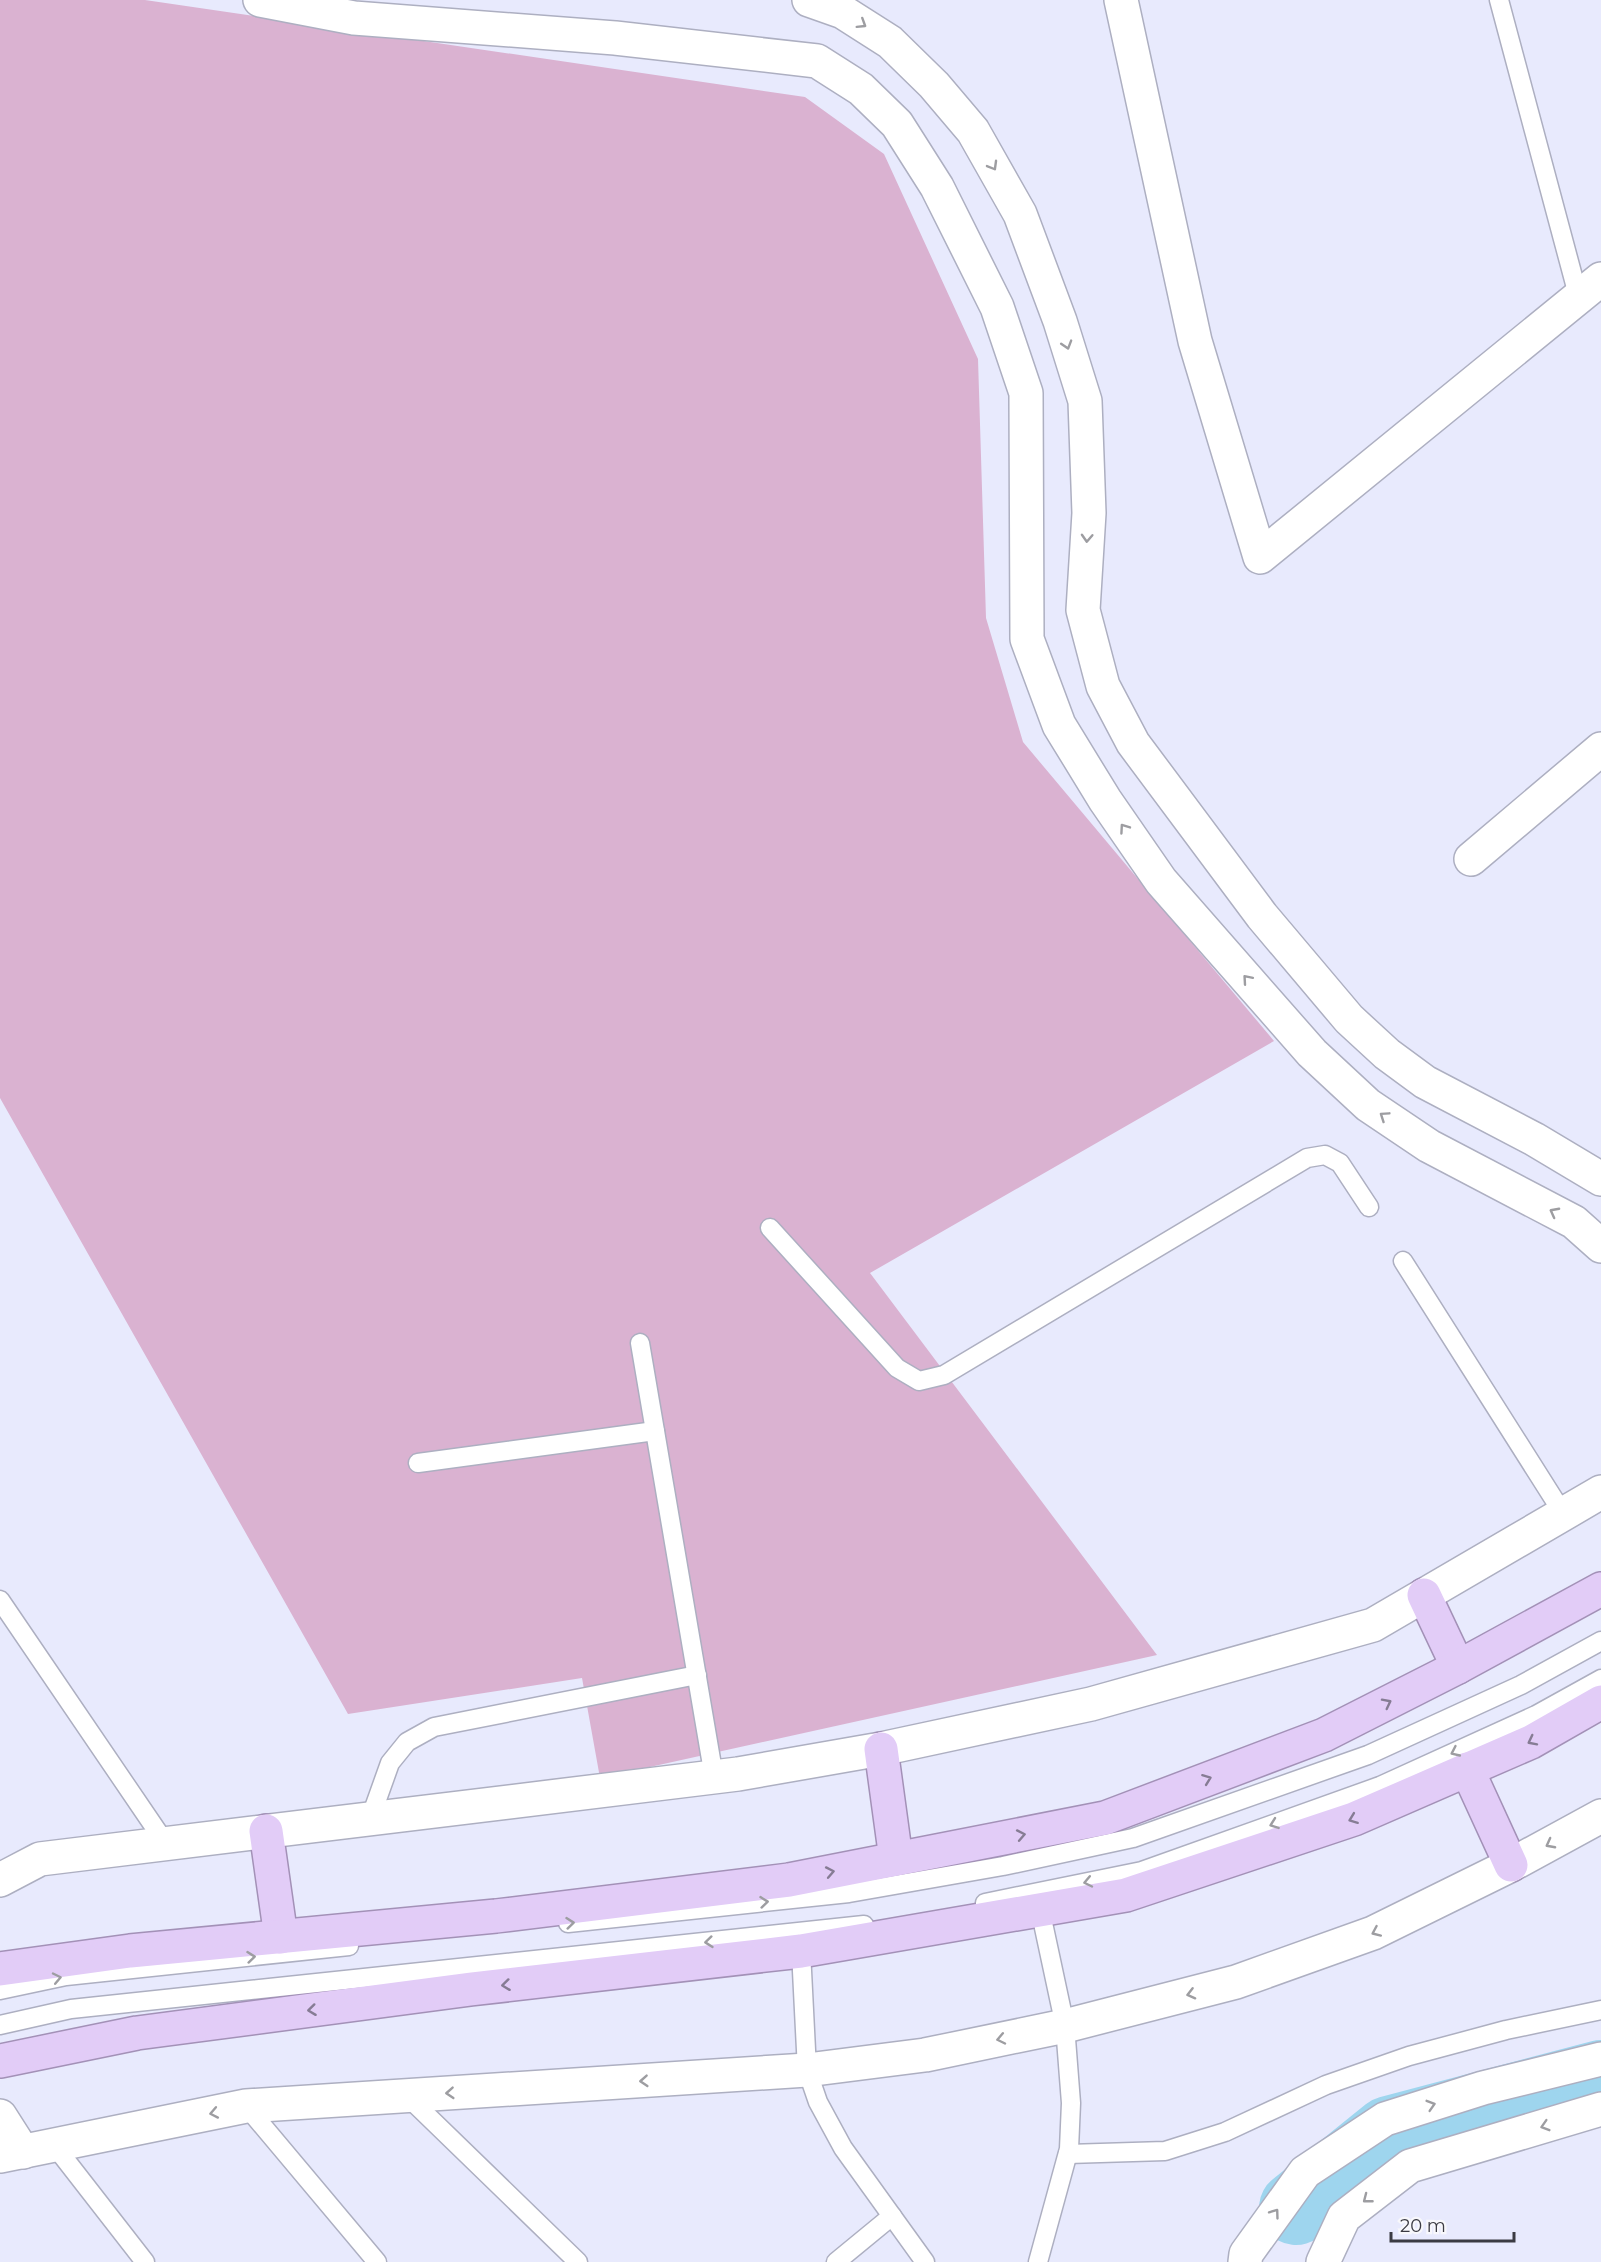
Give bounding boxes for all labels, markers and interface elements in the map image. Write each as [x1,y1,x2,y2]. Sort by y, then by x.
one-way arrow [855,17,866,28]
one-way arrow [986,160,997,170]
one-way arrow [1060,339,1072,350]
one-way arrow [1081,533,1094,542]
one-way arrow [1120,823,1131,834]
one-way arrow [1243,975,1254,986]
one-way arrow [1380,1113,1391,1124]
one-way arrow [1550,1208,1561,1219]
one-way arrow [1380,1699,1391,1710]
one-way arrow [1527,1733,1538,1745]
one-way arrow [1450,1745,1461,1757]
one-way arrow [1201,1774,1212,1787]
one-way arrow [1348,1812,1359,1824]
one-way arrow [1269,1817,1280,1830]
one-way arrow [1016,1829,1026,1842]
one-way arrow [1545,1837,1556,1848]
one-way arrow [824,1866,834,1879]
one-way arrow [1083,1875,1093,1888]
one-way arrow [760,1896,769,1909]
one-way arrow [566,1917,575,1930]
one-way arrow [1371,1925,1382,1937]
one-way arrow [704,1935,713,1948]
one-way arrow [246,1951,256,1963]
one-way arrow [52,1972,62,1985]
one-way arrow [501,1979,510,1991]
one-way arrow [1186,1986,1196,1999]
one-way arrow [308,2003,317,2016]
one-way arrow [997,2032,1007,2045]
one-way arrow [640,2074,649,2087]
one-way arrow [445,2086,454,2099]
one-way arrow [1425,2100,1436,2112]
one-way arrow [209,2106,219,2119]
one-way arrow [1540,2119,1551,2131]
one-way arrow [1363,2191,1374,2202]
scale bar [1391,2205,1514,2243]
one-way arrow [1268,2209,1279,2220]
text: 20 m [1400,2215,1446,2237]

